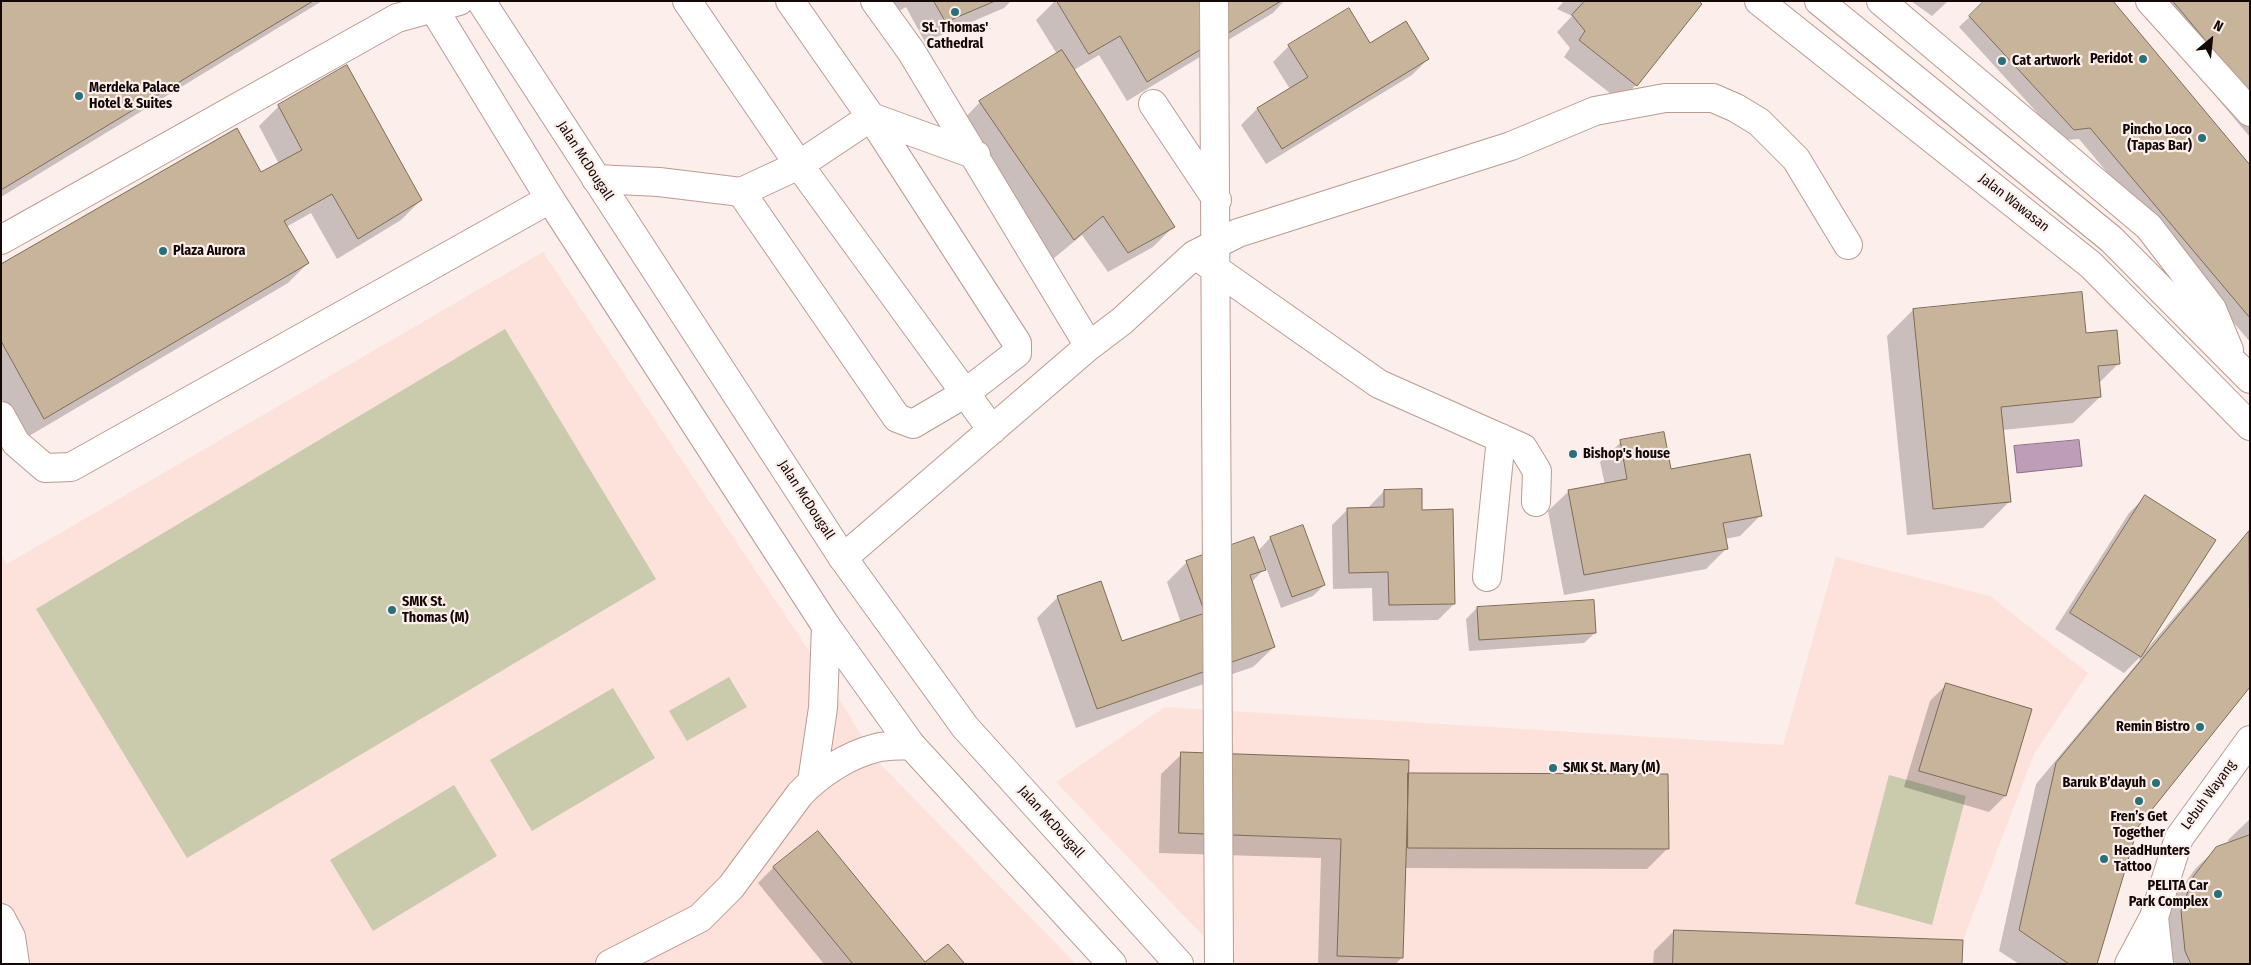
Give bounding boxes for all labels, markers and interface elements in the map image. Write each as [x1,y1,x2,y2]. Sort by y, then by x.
marker: St. Thomas' Cathedral [949,6,961,18]
north arrow [2186,15,2236,65]
text: N [2211,17,2226,36]
place label: St. Thomas' Cathedral [922,20,988,52]
place label: Peridot [2090,51,2133,67]
place label: Cat artwork [2012,53,2080,69]
marker: Peridot [2137,53,2149,65]
marker: Cat artwork [1996,55,2008,67]
place label: Merdeka Palace Hotel & Suites [89,80,180,112]
marker: Merdeka Palace Hotel & Suites [73,90,85,102]
street label: Jalan McDougall [553,118,617,204]
place label: Pincho Loco (Tapas Bar) [2123,122,2192,154]
marker: Pincho Loco (Tapas Bar) [2196,132,2208,144]
street label: Jalan Wawasan [1976,170,2052,236]
place label: Plaza Aurora [173,243,246,259]
marker: Plaza Aurora [157,245,169,257]
place label: Bishop's house [1583,446,1670,462]
marker: Bishop's house [1567,448,1579,460]
street label: Jalan McDougall [774,457,838,543]
place label: SMK St. Thomas (M) [402,594,469,626]
marker: SMK St. Thomas (M) [386,604,398,616]
place label: Remin Bistro [2116,719,2190,735]
marker: Remin Bistro [2194,721,2206,733]
street label: Lebuh Wayang [2178,757,2240,833]
place label: SMK St. Mary (M) [1563,760,1660,776]
marker: SMK St. Mary (M) [1547,762,1559,774]
place label: Baruk B’dayuh [2062,775,2146,791]
marker: Baruk B’dayuh [2150,777,2162,789]
street label: Jalan McDougall [1014,783,1088,861]
marker: Fren’s Get Together [2133,795,2145,807]
place label: Fren’s Get Together [2110,809,2168,842]
place label: HeadHunters Tattoo [2114,843,2190,876]
marker: HeadHunters Tattoo [2098,853,2110,865]
place label: PELITA Car Park Complex [2129,878,2208,910]
marker: PELITA Car Park Complex [2212,888,2224,900]

